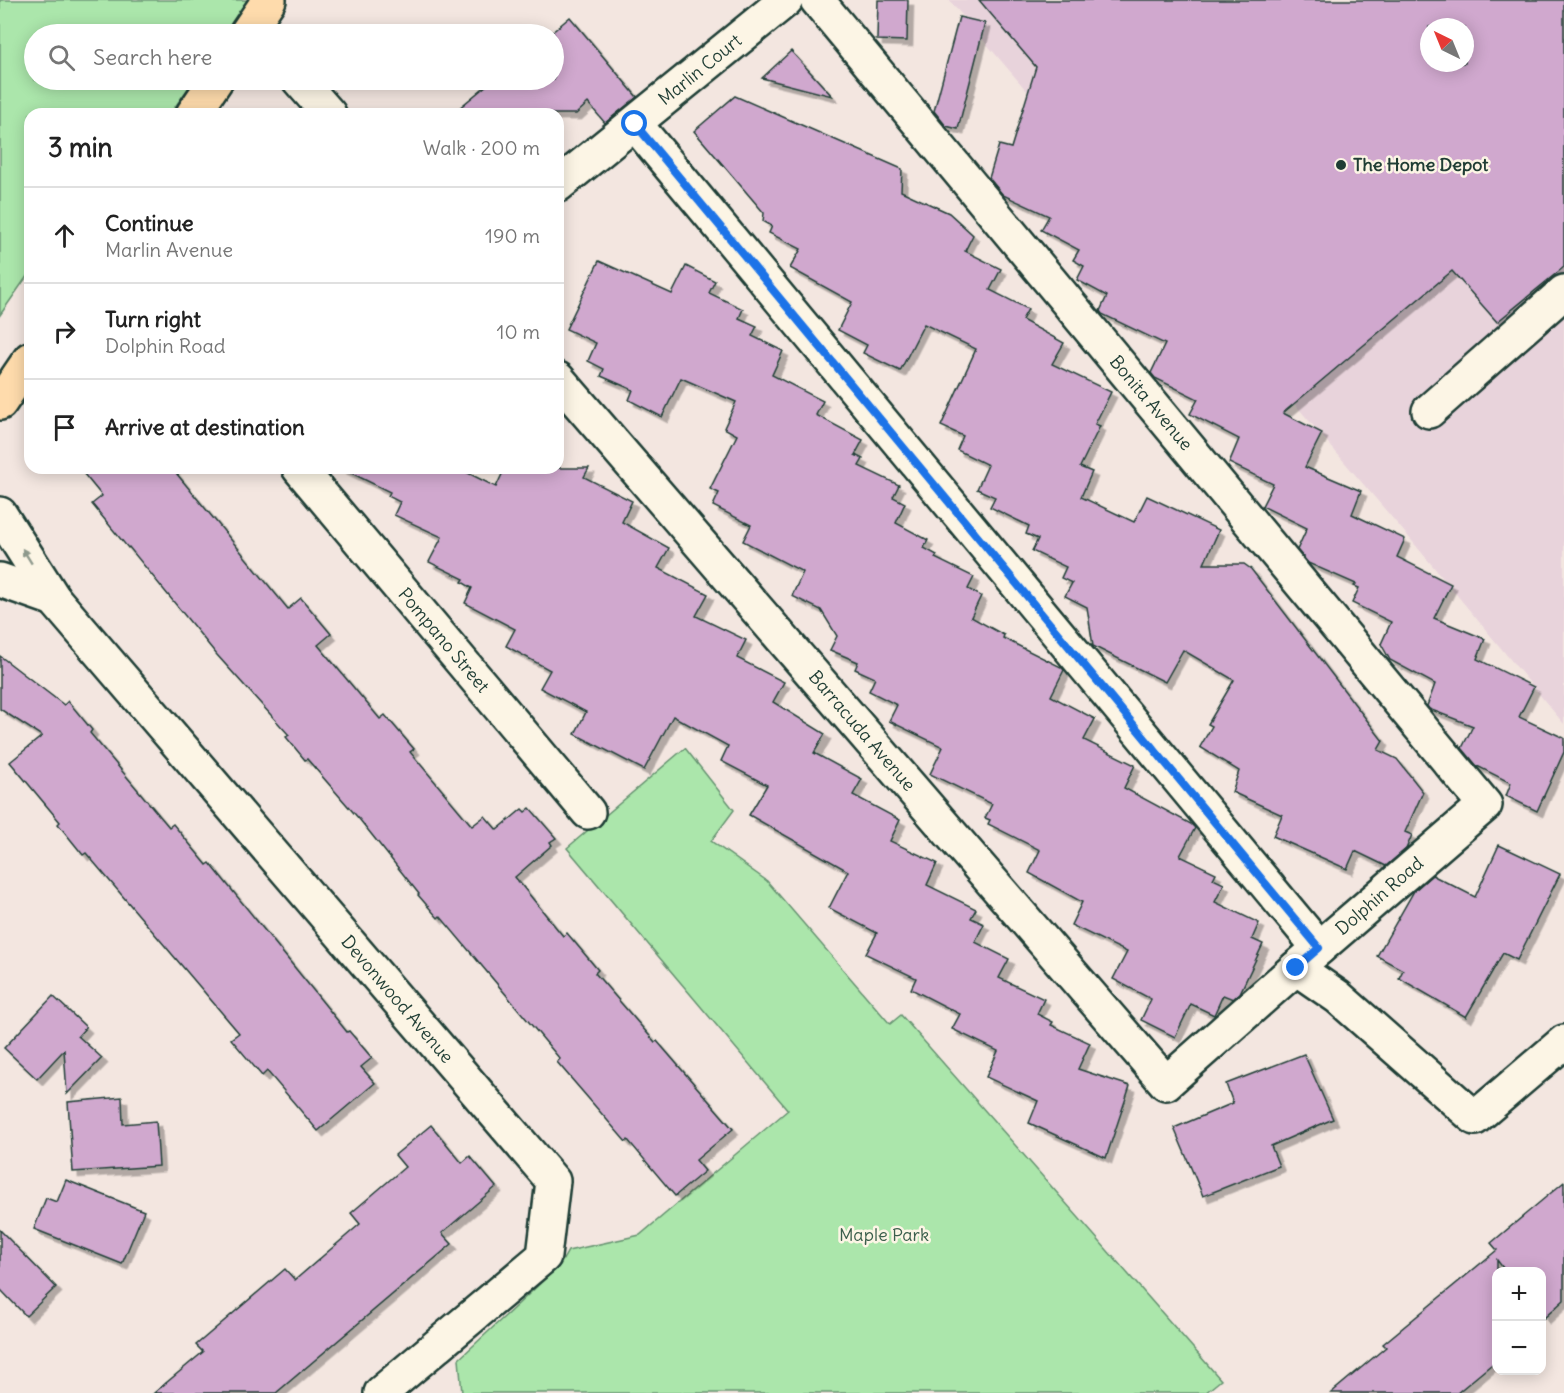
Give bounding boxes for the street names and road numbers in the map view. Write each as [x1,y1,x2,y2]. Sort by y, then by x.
street label: Marlin Court [653,29,746,110]
street label: Bonita Avenue [1105,350,1198,455]
street label: Pompano Street [394,583,495,697]
street label: Barracuda Avenue [804,666,921,796]
street label: Dolphin Road [1331,851,1428,940]
street label: Devonwood Avenue [336,930,459,1068]

